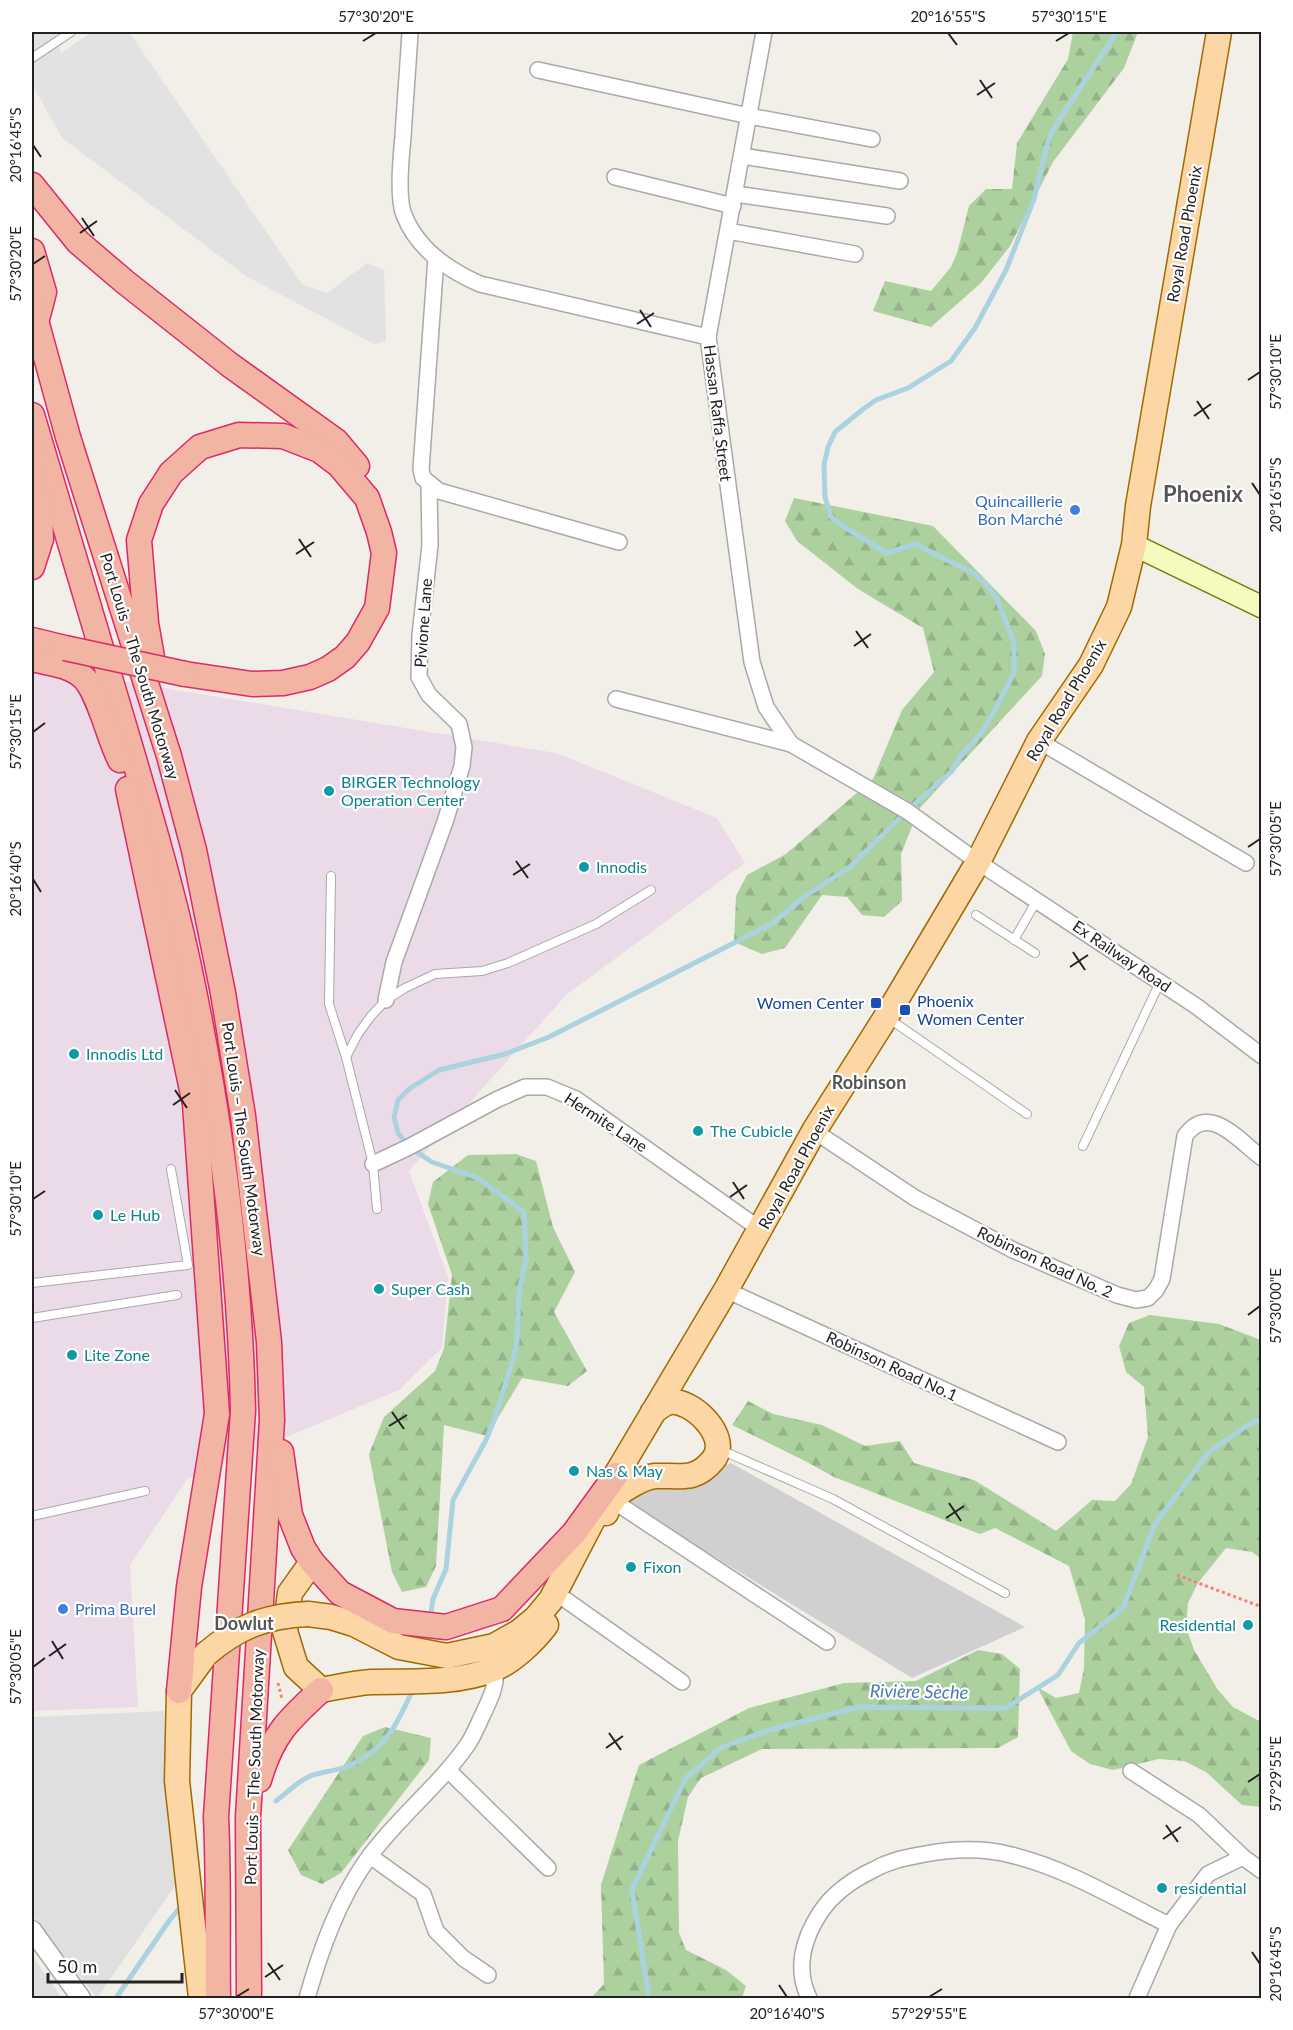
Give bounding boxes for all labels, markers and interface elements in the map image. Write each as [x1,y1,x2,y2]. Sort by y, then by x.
text: 57°30'20"E [338,7,414,25]
text: 20°16'55"S [910,7,986,25]
text: 57°30'15"E [1031,7,1107,25]
text: 20°16'45"S [6,107,24,183]
street label: Royal Road Phoenix [1162,164,1205,304]
text: 57°30'20"E [6,226,24,302]
text: 57°30'10"E [1266,334,1284,410]
street label: Hassan Raffa Street [701,344,736,482]
text: 20°16'55"S [1266,457,1284,533]
district label: Phoenix [1163,480,1243,507]
place label: Quincaillerie Bon Marché [975,491,1063,528]
marker: Quincaillerie Bon Marché [1068,503,1082,517]
street label: Port Louis – The South Motorway [97,550,184,782]
street label: Pivione Lane [410,578,435,668]
street label: Royal Road Phoenix [1022,635,1109,764]
text: 57°30'15"E [6,694,24,770]
place label: BIRGER Technology Operation Center [341,772,481,809]
marker: BIRGER Technology Operation Center [322,784,336,798]
text: 57°30'05"E [1266,801,1284,877]
text: 20°16'40"S [6,841,24,917]
place label: Innodis [596,857,647,876]
marker: Innodis [577,860,591,874]
street label: Ex Railway Road [1070,916,1175,995]
place label: Phoenix Women Center [917,991,1024,1028]
place label: Women Center [757,993,864,1012]
marker: Women Center [869,996,883,1010]
marker: Phoenix Women Center [898,1003,912,1017]
street label: Port Louis – The South Motorway [219,1021,270,1258]
place label: Innodis Ltd [86,1044,163,1063]
marker: Innodis Ltd [67,1047,81,1061]
district label: Robinson [832,1071,906,1093]
street label: Hermite Lane [561,1088,651,1155]
street label: Royal Road Phoenix [754,1102,837,1232]
place label: The Cubicle [710,1121,793,1140]
marker: The Cubicle [691,1124,705,1138]
text: 57°30'10"E [6,1161,24,1237]
place label: Le Hub [110,1205,160,1224]
marker: Le Hub [91,1208,105,1222]
street label: Robinson Road No. 2 [975,1222,1116,1301]
text: 57°30'00"E [1266,1268,1284,1344]
place label: Super Cash [391,1279,470,1298]
marker: Super Cash [372,1282,386,1296]
street label: Robinson Road No.1 [823,1327,961,1404]
place label: Lite Zone [84,1345,150,1364]
marker: Lite Zone [65,1348,79,1362]
place label: Nas & May [586,1461,664,1480]
marker: Nas & May [567,1464,581,1478]
place label: Fixon [643,1557,681,1576]
marker: Fixon [624,1560,638,1574]
place label: Prima Burel [75,1599,156,1618]
marker: Prima Burel [56,1602,70,1616]
district label: Dowlut [214,1612,274,1634]
place label: Residential [1159,1615,1236,1634]
marker: Residential [1241,1618,1255,1632]
text: 57°30'05"E [6,1629,24,1705]
street label: Port Louis – The South Motorway [240,1648,267,1885]
water label: Rivière Sèche [870,1679,968,1703]
text: 57°29'55"E [1266,1736,1284,1812]
place label: residential [1174,1878,1247,1897]
marker: residential [1155,1881,1169,1895]
text: 20°16'45"S [1266,1926,1284,2002]
scale bar [48,1946,182,1984]
text: 50 m [57,1955,97,1977]
text: 57°30'00"E [198,2004,274,2022]
text: 20°16'40"S [749,2004,825,2022]
text: 57°29'55"E [891,2004,967,2022]

